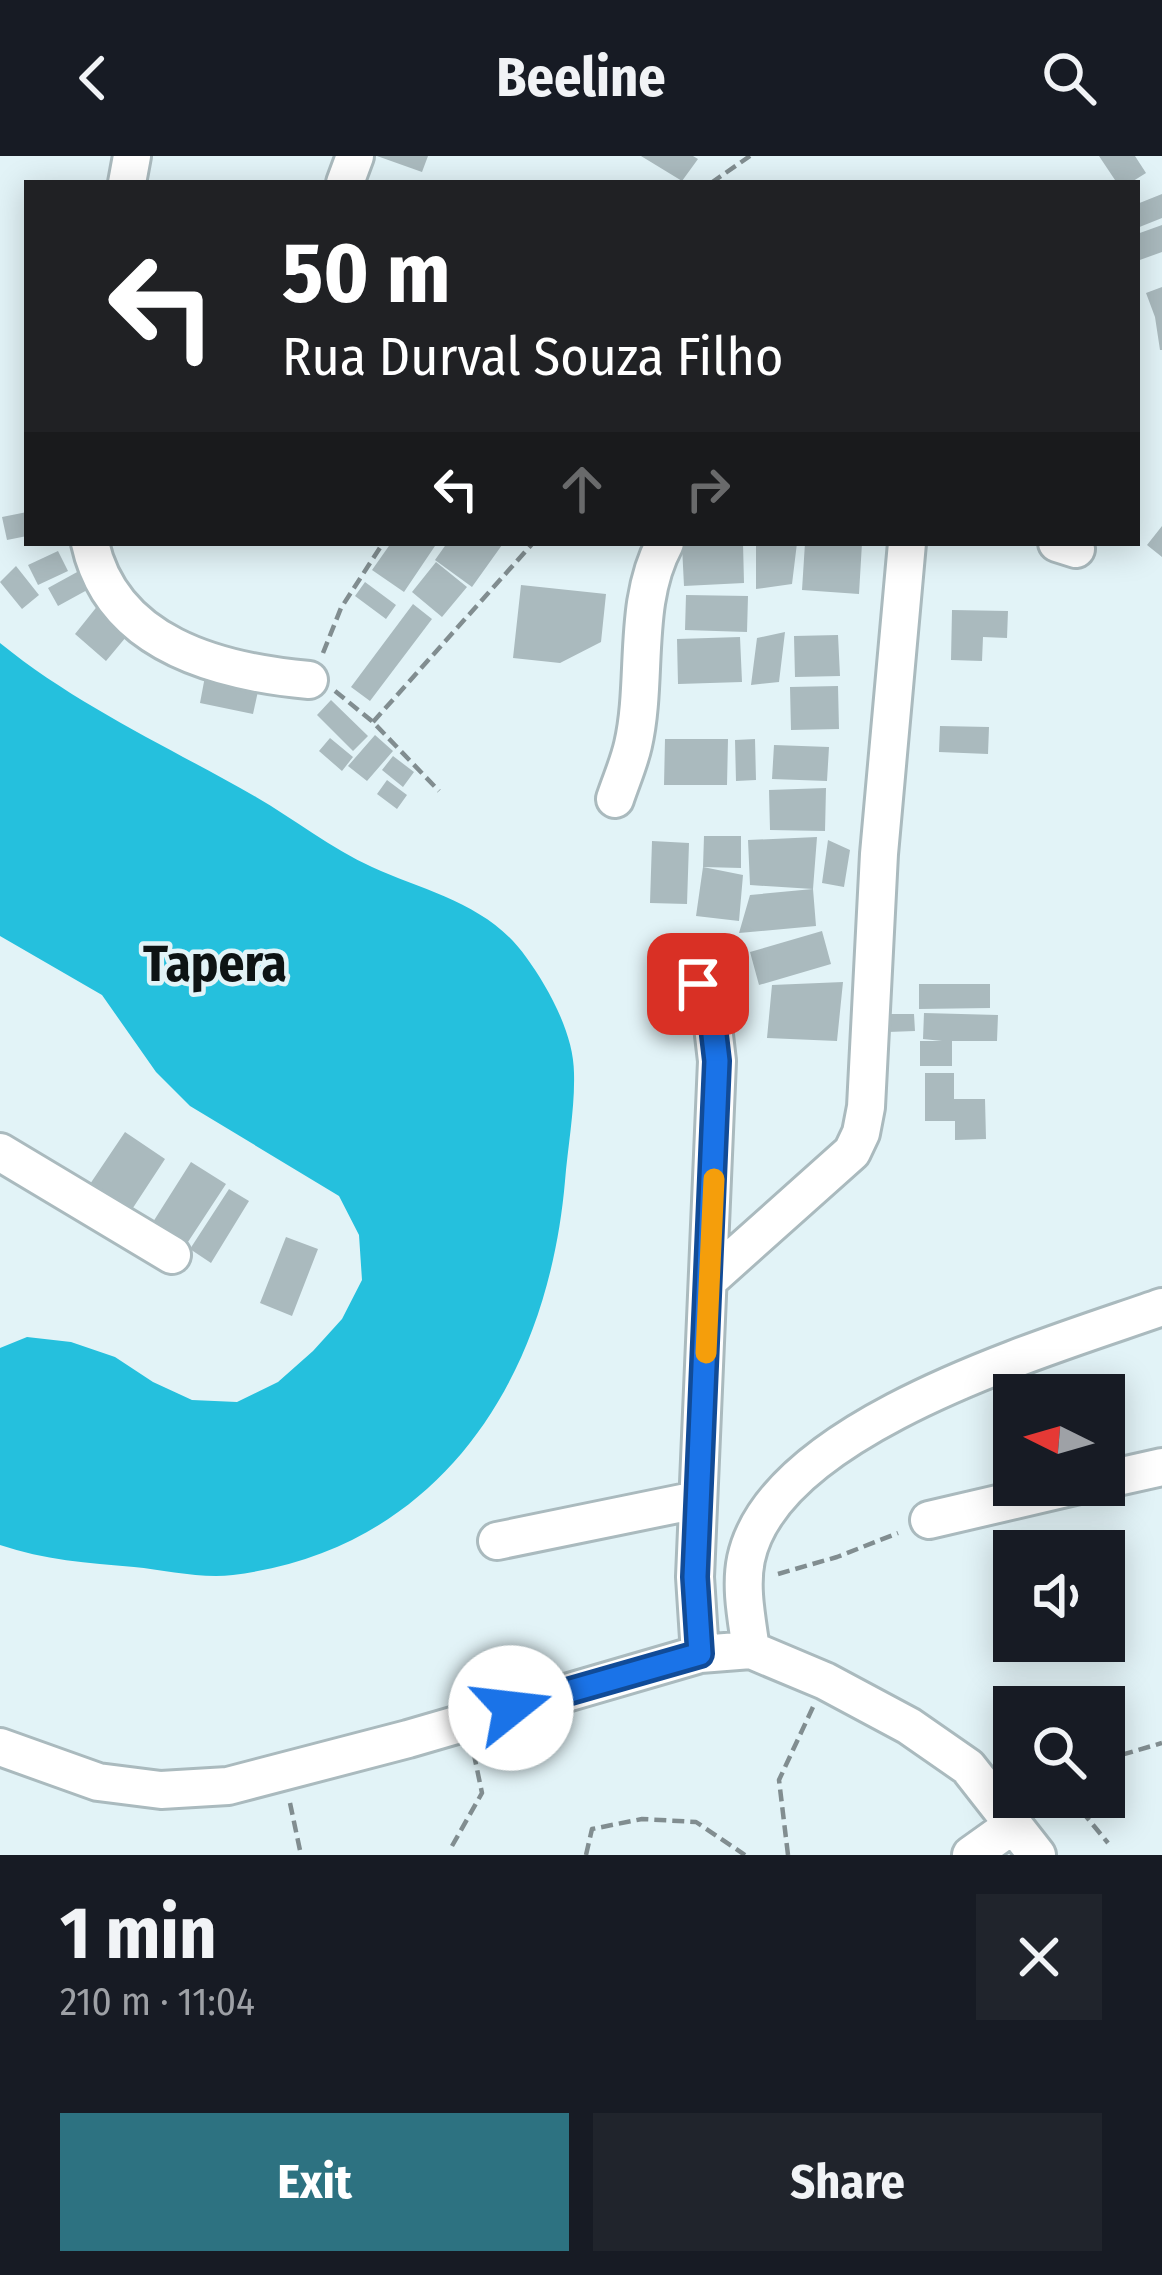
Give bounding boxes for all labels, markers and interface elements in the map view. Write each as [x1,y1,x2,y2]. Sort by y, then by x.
icon: back [60,45,126,111]
icon: search [1036,45,1102,111]
text: Beeline [496,46,666,110]
text: 50 m [282,223,451,324]
icon: left [84,228,240,384]
text: Rua Durval Souza Filho [282,325,783,389]
icon: left [423,456,489,522]
icon: ahead [549,456,615,522]
icon: right [675,456,741,522]
district label: Tapera [143,933,287,995]
pin [647,933,749,1035]
icon: arrive [665,951,731,1017]
north arrow [993,1374,1125,1506]
map controls [993,1374,1125,1818]
button: sound [993,1530,1125,1662]
position arrow [448,1645,574,1771]
button: search [993,1686,1125,1818]
text: 1 min [60,1891,217,1977]
button: close [976,1894,1102,2020]
text: 210 m · 11:04 [60,1979,255,2025]
button: Exit [60,2113,569,2251]
button: Share [593,2113,1102,2251]

